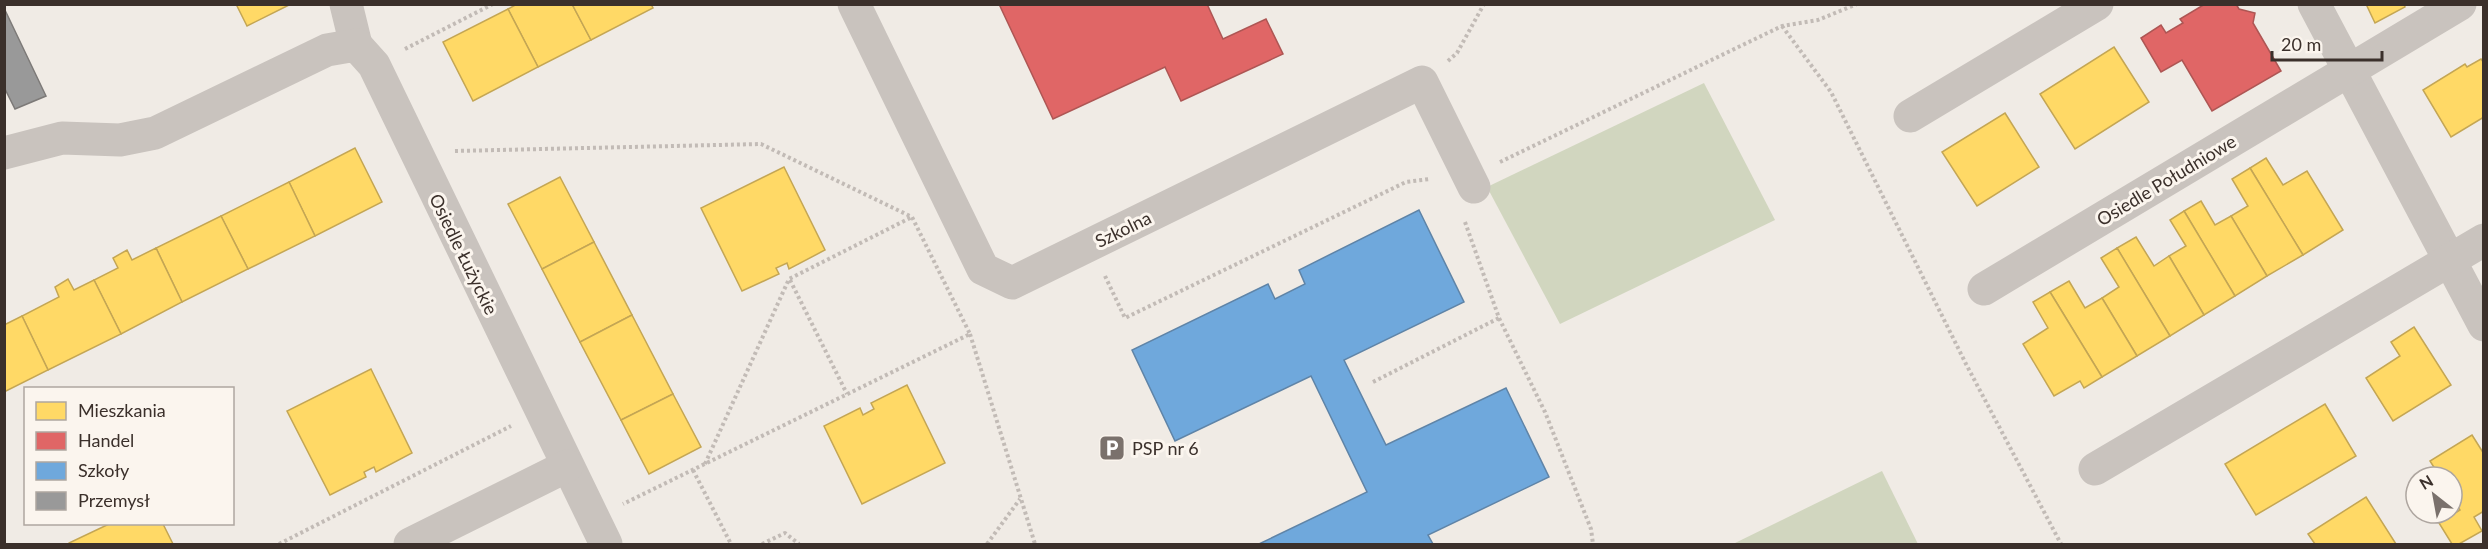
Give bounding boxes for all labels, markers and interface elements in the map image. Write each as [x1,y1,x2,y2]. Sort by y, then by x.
scale bar [2272,24,2382,62]
text: 20 m [2281,33,2321,55]
street label: Osiedle Południowe [2092,130,2240,230]
street label: Osiedle Łużyckie [425,190,503,318]
street label: Szkolna [1091,206,1155,252]
legend [24,387,234,525]
text: Mieszkania [78,399,166,421]
text: Handel [78,429,134,451]
parking icon: PSP nr 6 [1097,433,1127,463]
place label: PSP nr 6 [1132,437,1199,459]
text: Szkoły [78,459,130,481]
north arrow [2404,465,2464,525]
text: N [2416,470,2436,493]
text: Przemysł [78,489,150,511]

